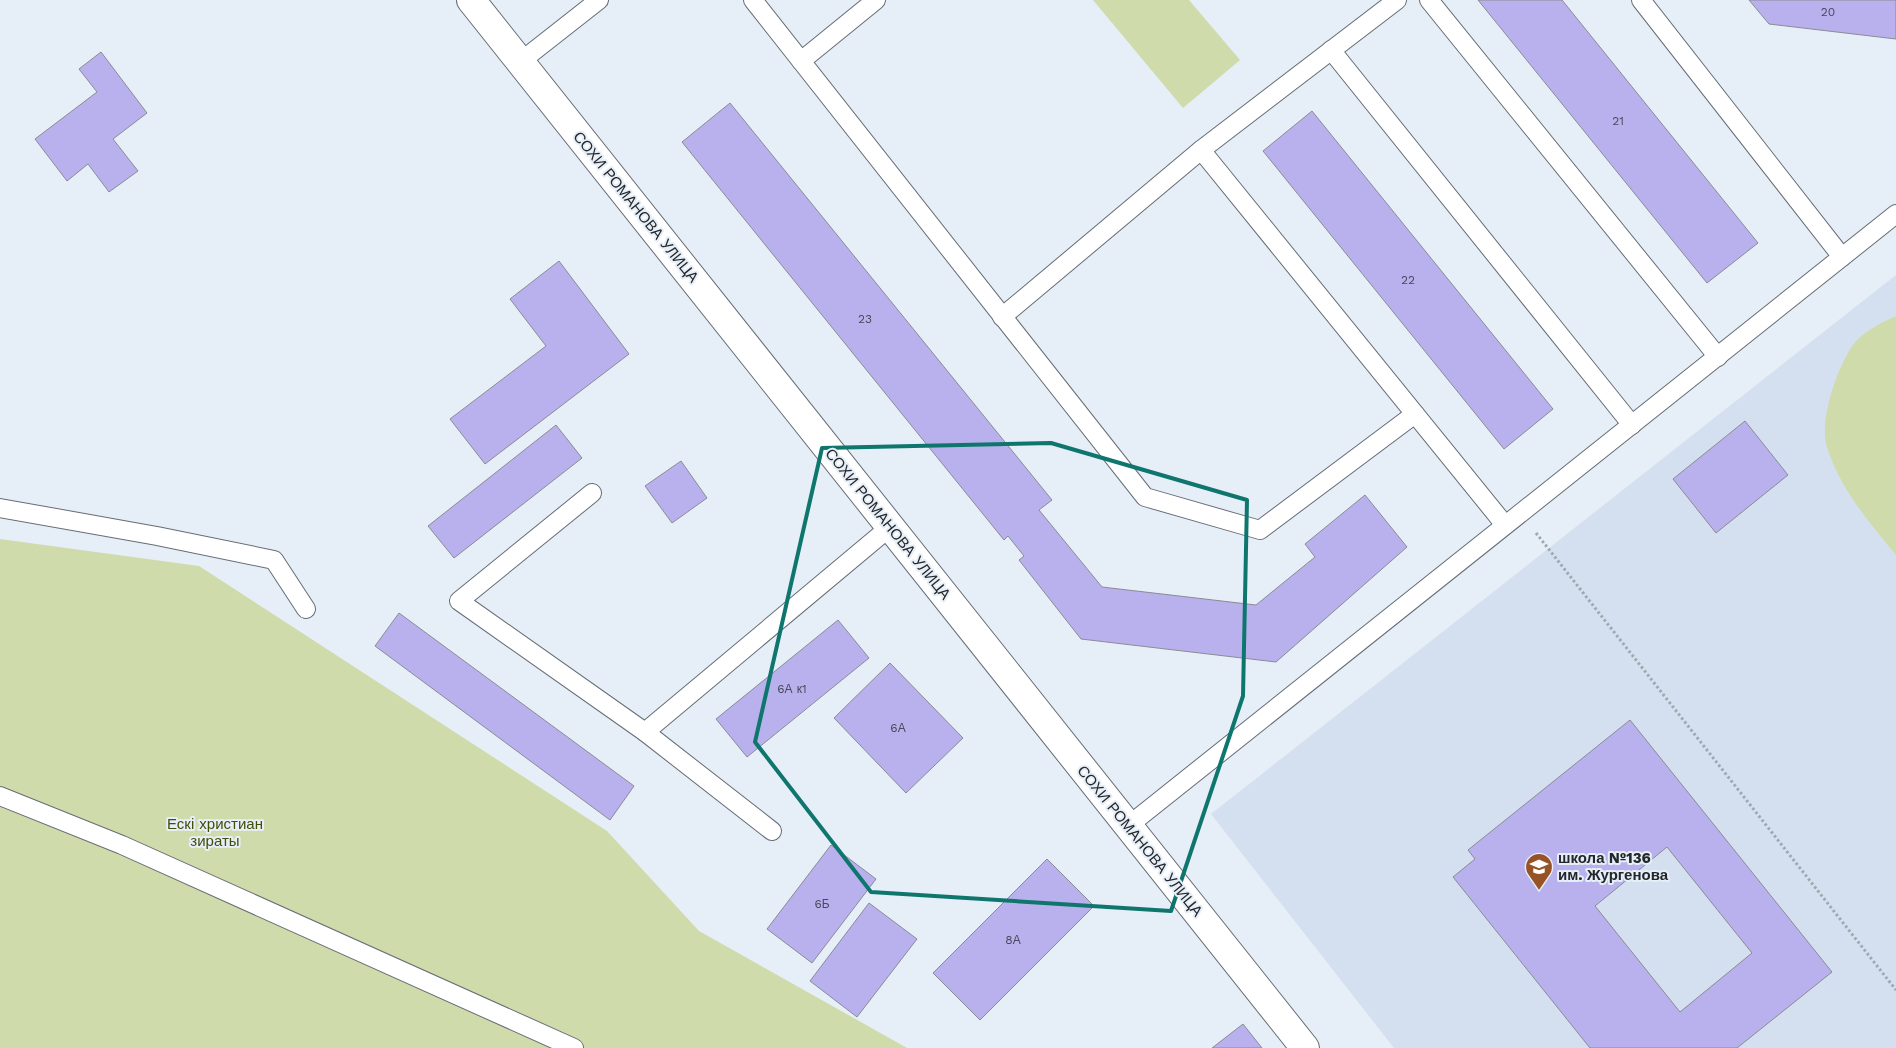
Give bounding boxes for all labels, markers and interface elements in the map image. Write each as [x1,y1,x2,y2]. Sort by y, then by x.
house number: 20 [1821,5,1835,19]
house number: 21 [1612,114,1624,128]
street label: СОХИ РОМАНОВА УЛИЦА [569,128,703,286]
house number: 22 [1401,273,1415,287]
house number: 23 [858,312,872,326]
street label: СОХИ РОМАНОВА УЛИЦА [821,445,955,603]
house number: 6А к1 [777,682,807,696]
house number: 6А [890,721,906,735]
street label: СОХИ РОМАНОВА УЛИЦА [1073,762,1207,920]
park label: Ескі христиан зираты [167,815,263,850]
place label: школа №136 им. Жургенова [1558,849,1669,884]
school or university icon: школа №136 им. Жургенова [1524,852,1554,891]
house number: 6Б [814,897,830,911]
house number: 8А [1005,933,1021,947]

